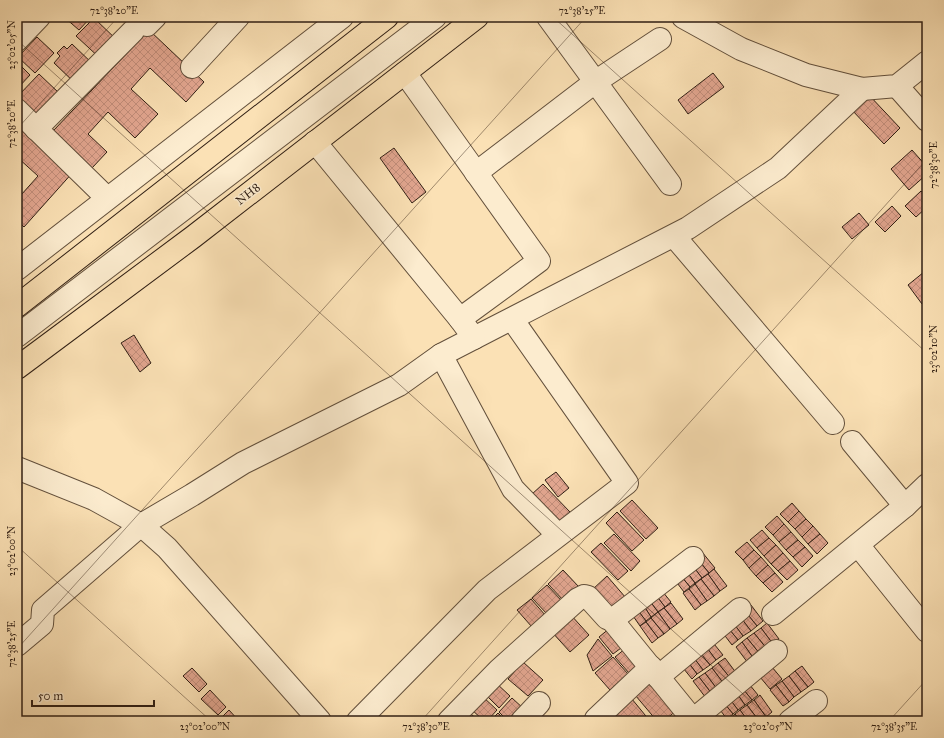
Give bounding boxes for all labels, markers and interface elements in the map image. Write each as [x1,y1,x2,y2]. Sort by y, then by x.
text: 72°38'20"E [90,5,138,17]
text: 72°38'25"E [558,5,606,17]
text: 23°02'05"N [6,20,18,70]
text: 72°38'20"E [6,100,18,148]
text: 72°38'30"E [928,141,940,189]
street label: NH8 [233,180,263,208]
text: 23°02'10"N [928,324,940,373]
text: 23°02'00"N [6,525,18,576]
text: 72°38'25"E [6,620,18,668]
scale bar [32,682,154,708]
text: 50 m [38,689,63,703]
text: 23°02'00"N [180,721,231,733]
text: 72°38'30"E [402,721,450,733]
text: 23°02'05"N [743,721,793,733]
text: 72°38'35"E [871,721,917,733]

